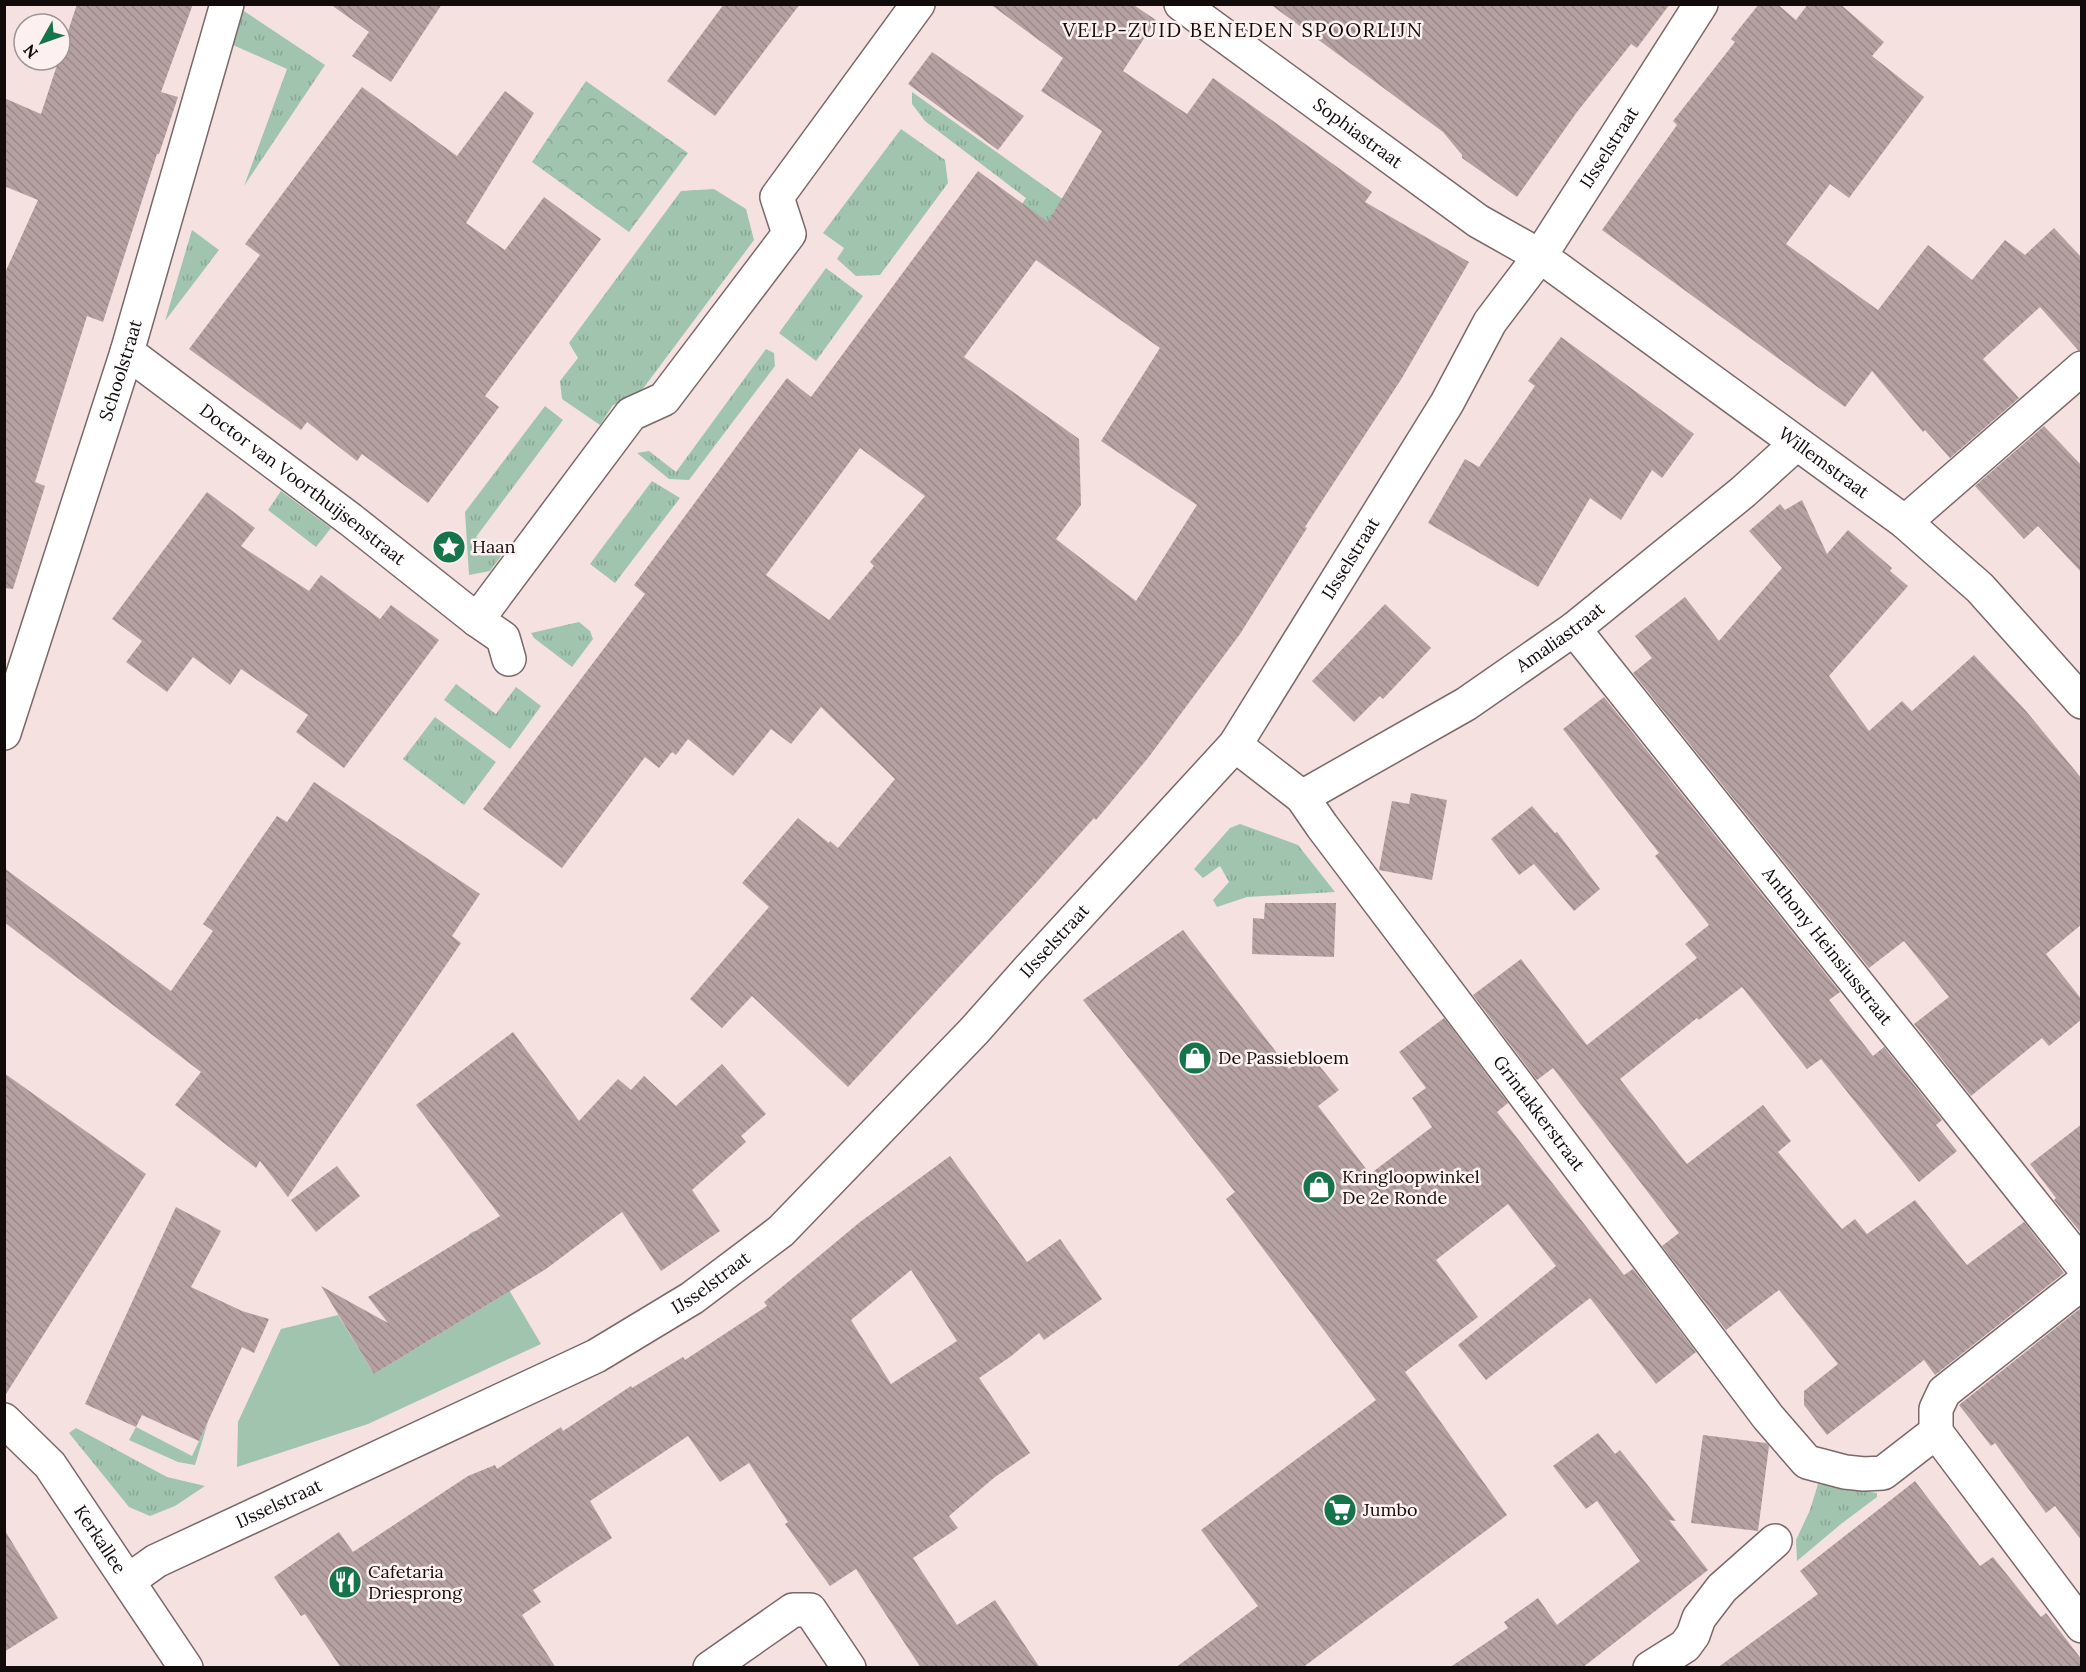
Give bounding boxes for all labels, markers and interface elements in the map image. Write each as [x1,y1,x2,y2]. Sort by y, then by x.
north arrow [12,12,72,72]
district label: VELP-ZUID BENEDEN SPOORLIJN [1061,17,1424,42]
text: N [19,40,42,63]
street label: Sophiastraat [1309,93,1407,173]
street label: IJsselstraat [1574,102,1643,192]
street label: Schoolstraat [94,317,147,424]
street label: Doctor van Voorthuijsenstraat [195,398,411,570]
street label: Willemstraat [1774,422,1874,503]
street label: IJsselstraat [1316,513,1384,604]
place icon: Haan [431,529,467,565]
place label: Haan [472,535,515,558]
street label: Amaliastraat [1510,597,1609,678]
street label: Anthony Heinsiusstraat [1757,861,1898,1030]
street label: IJsselstraat [1014,899,1094,983]
shop icon: De Passiebloem [1177,1040,1213,1076]
place label: De Passiebloem [1218,1046,1349,1069]
street label: Grintakkerstraat [1488,1051,1590,1175]
place label: Kringloopwinkel De 2e Ronde [1342,1165,1480,1209]
shop icon: Kringloopwinkel De 2e Ronde [1301,1169,1337,1205]
street label: IJsselstraat [667,1246,755,1319]
street label: IJsselstraat [232,1473,325,1533]
supermarket icon: Jumbo [1322,1492,1358,1528]
place label: Jumbo [1362,1498,1418,1521]
street label: Kerkallee [69,1501,132,1578]
place label: Cafetaria Driesprong [368,1560,463,1604]
restaurant icon: Cafetaria Driesprong [327,1564,363,1600]

